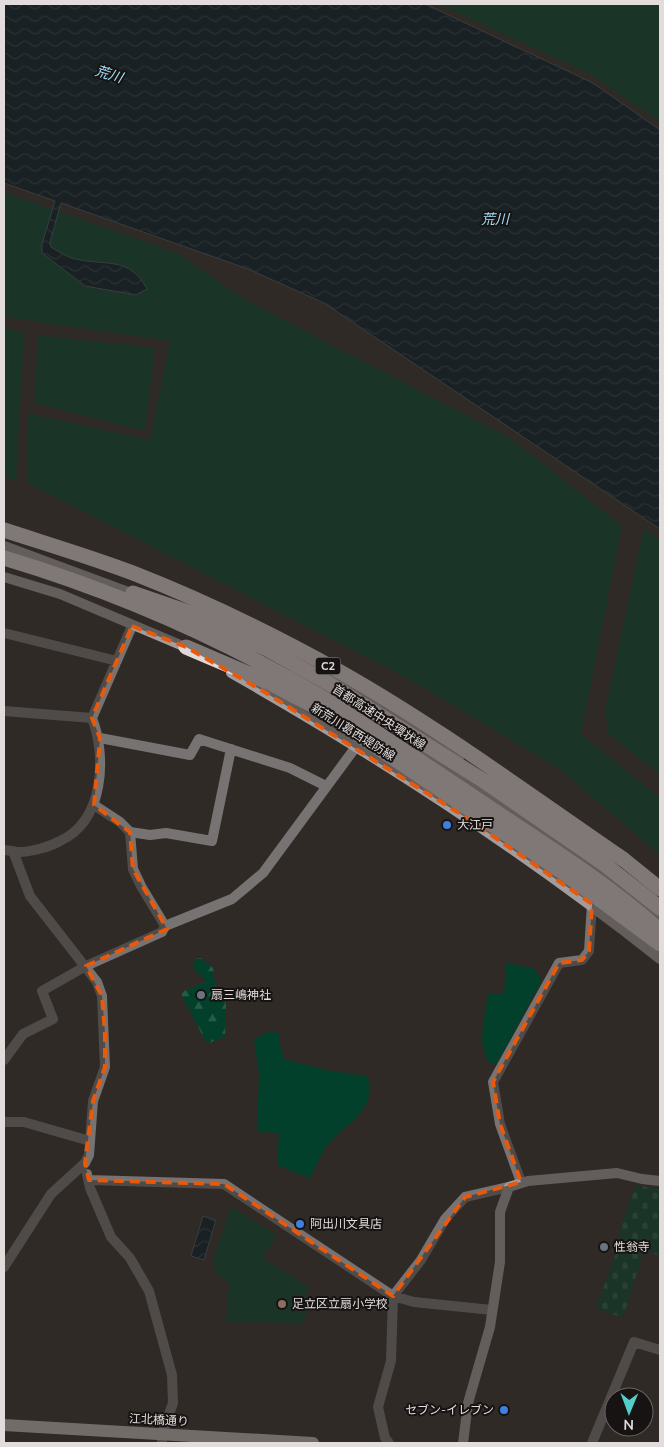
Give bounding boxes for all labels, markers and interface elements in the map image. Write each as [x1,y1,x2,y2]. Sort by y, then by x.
water label: 荒川 [93,61,127,88]
water label: 荒川 [481,210,511,229]
road number: C2 [316,658,340,674]
street label: 首都高速中央環状線 [329,681,429,753]
street label: 新荒川葛西堤防線 [308,700,398,764]
place label: 大江戸 [457,817,493,833]
marker: 大江戸 [441,819,453,831]
place label: 扇三嶋神社 [211,987,271,1003]
marker: 扇三嶋神社 [195,989,207,1001]
place label: 阿出川文具店 [310,1216,382,1232]
marker: 阿出川文具店 [294,1218,306,1230]
place label: 性翁寺 [614,1239,650,1255]
marker: 性翁寺 [598,1241,610,1253]
place label: 足立区立扇小学校 [292,1296,388,1312]
marker: 足立区立扇小学校 [276,1298,288,1310]
north arrow [604,1387,654,1437]
place label: セブン-イレブン [405,1402,494,1418]
marker: セブン-イレブン [498,1404,510,1416]
street label: 江北橋通り [129,1410,189,1430]
text: N [623,1415,634,1434]

